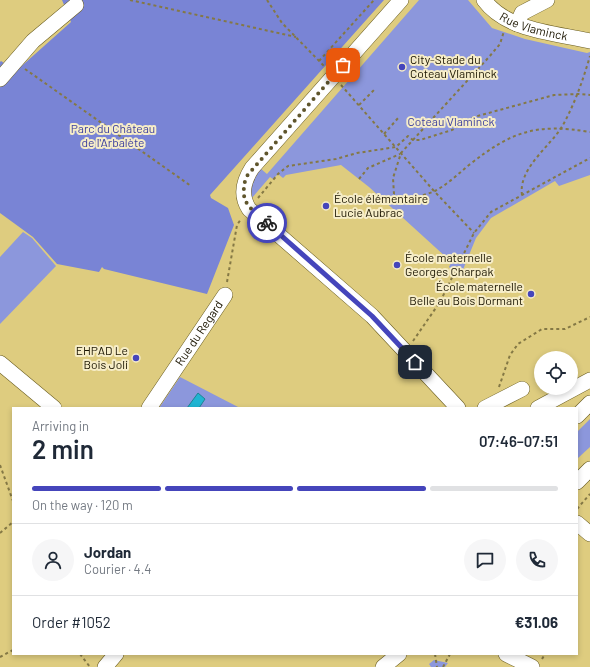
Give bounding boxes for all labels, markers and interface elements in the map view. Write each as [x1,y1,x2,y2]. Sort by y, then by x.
street label: Rue Vlaminck [498,9,569,42]
pin [326,48,360,82]
place label: City-Stade du Coteau Vlaminck [410,52,497,80]
icon: bag [332,54,354,76]
marker: City-Stade du Coteau Vlaminck [397,62,407,72]
park label: Coteau Vlaminck [408,114,494,128]
park label: Parc du Château de l'Arbalète [71,121,155,149]
place label: École élémentaire Lucie Aubrac [334,191,428,219]
marker: École élémentaire Lucie Aubrac [321,201,331,211]
courier [247,203,287,243]
icon: bike [256,212,278,234]
place label: École maternelle Georges Charpak [405,250,493,278]
marker: École maternelle Georges Charpak [392,260,402,270]
place label: École maternelle Belle au Bois Dormant [409,279,523,307]
marker: École maternelle Belle au Bois Dormant [526,289,536,299]
street label: Rue du Regard [172,298,225,368]
place label: EHPAD Le Bois Joli [76,343,128,371]
pin [398,345,432,379]
icon: home [404,351,426,373]
map controls [534,351,578,395]
button: locate [534,351,578,395]
marker: EHPAD Le Bois Joli [131,353,141,363]
text: Arriving in [32,418,89,434]
text: 07:46–07:51 [479,432,558,450]
text: 2 min [32,433,94,464]
text: On the way · 120 m [32,497,133,513]
button: person [32,539,74,581]
button: chat [464,539,506,581]
button: phone [516,539,558,581]
text: Jordan [84,543,131,561]
text: Courier · 4.4 [84,561,152,577]
text: Order #1052 [32,613,111,631]
text: €31.06 [515,613,558,631]

